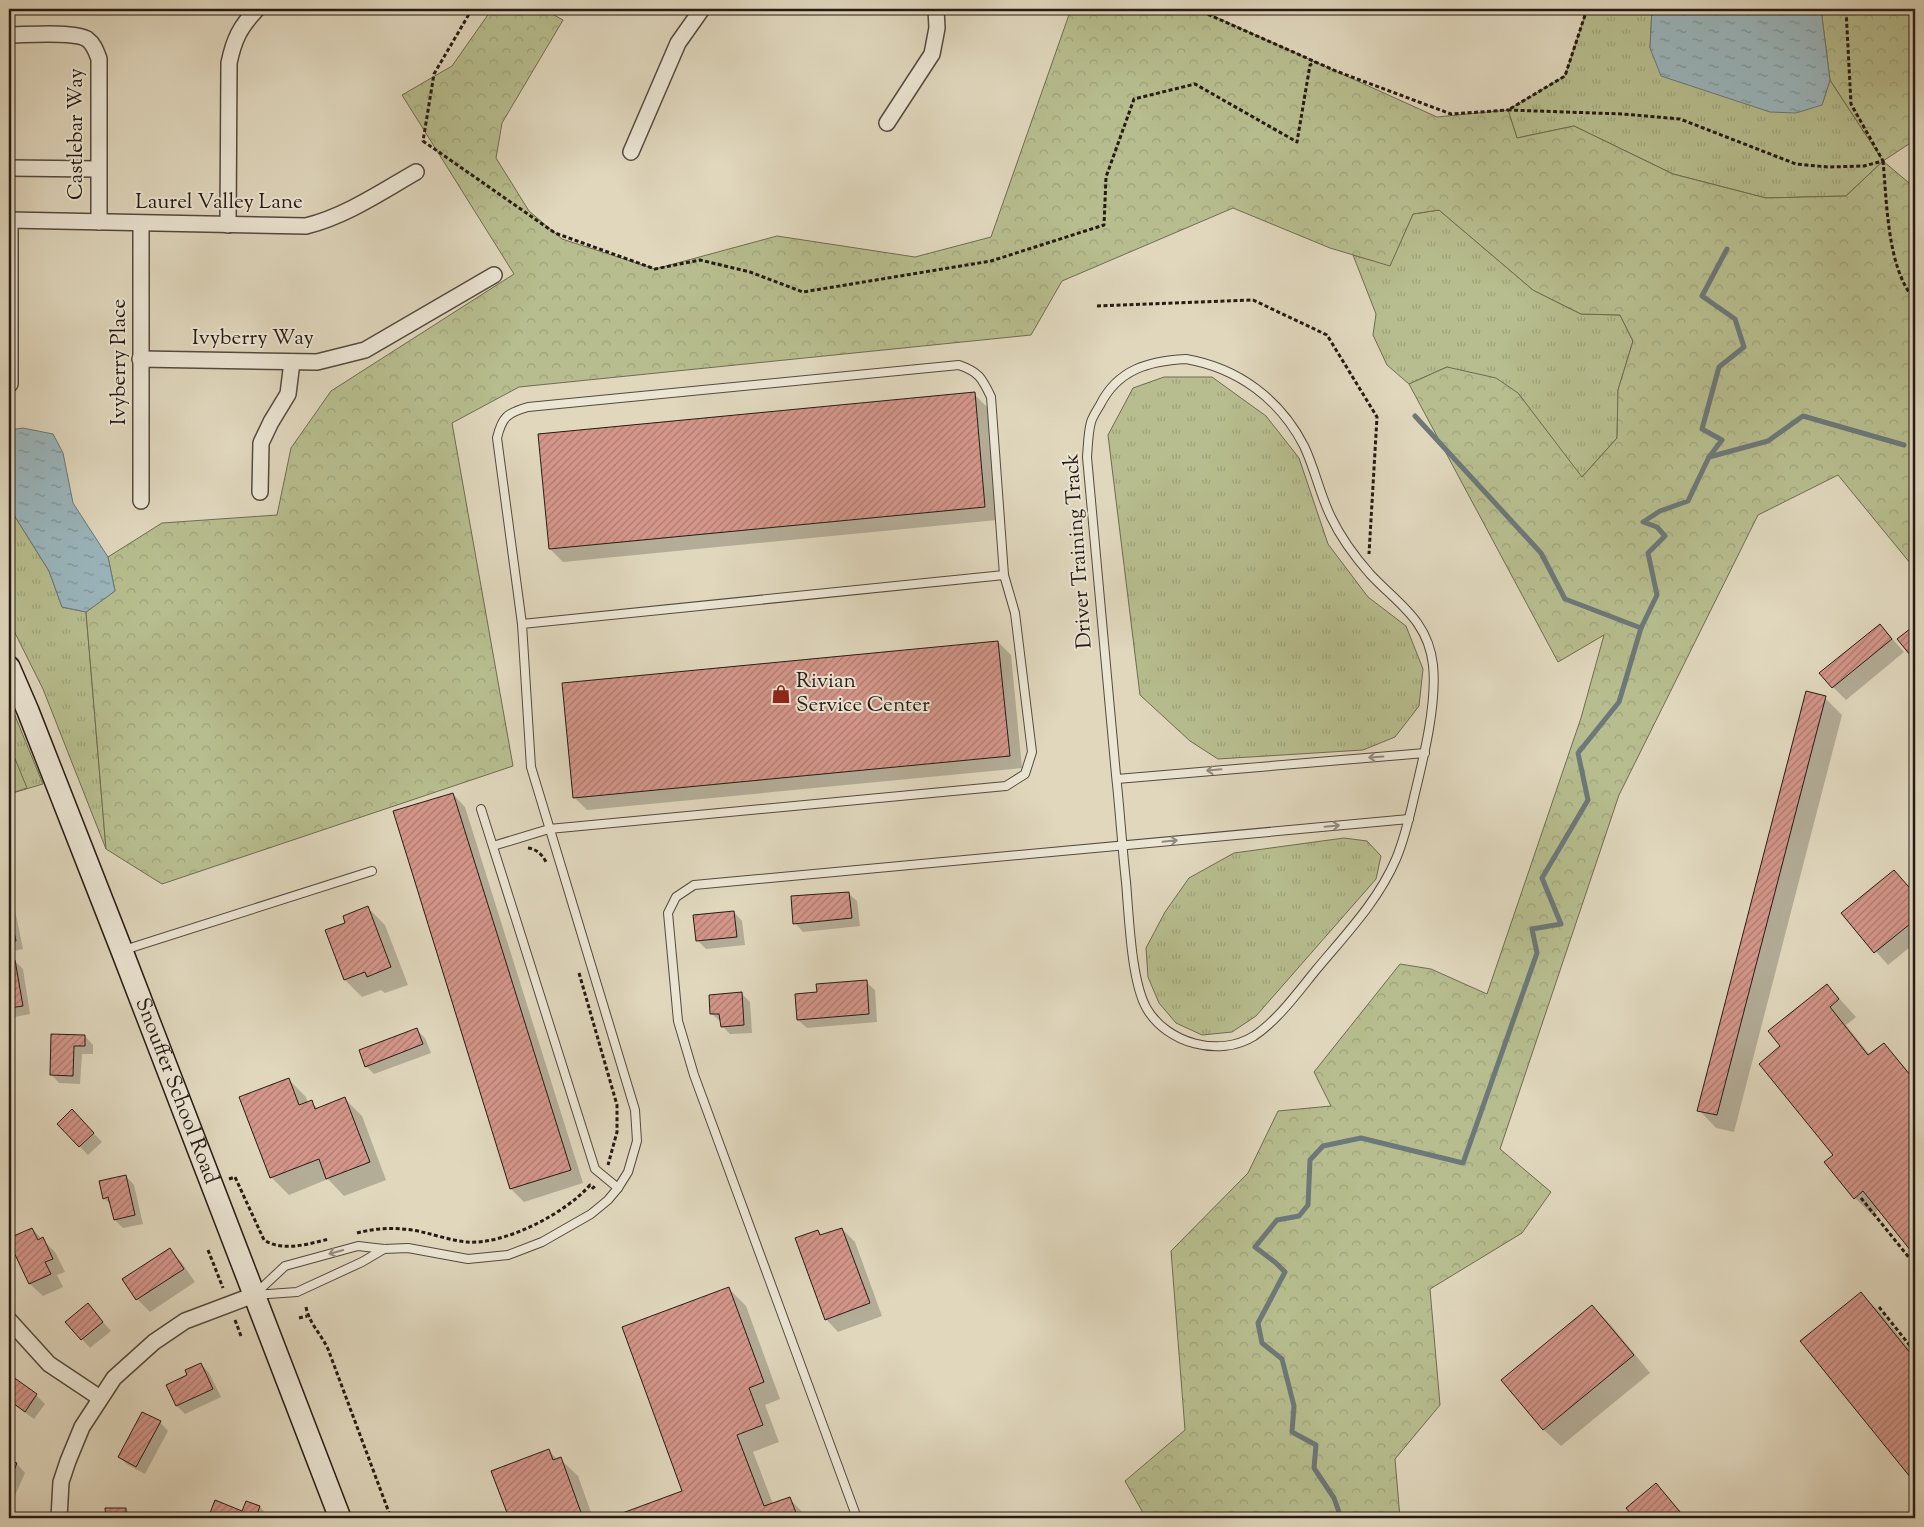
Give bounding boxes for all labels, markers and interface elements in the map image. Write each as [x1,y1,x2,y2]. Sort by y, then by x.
street label: Castlebar Way [62,67,92,200]
street label: Laurel Valley Lane [135,188,303,218]
street label: Ivyberry Place [105,299,135,425]
street label: Ivyberry Way [192,324,315,354]
street label: Driver Training Track [1057,452,1101,650]
place label: Rivian Service Center [796,667,930,721]
shop icon: Rivian Service Center [770,683,792,705]
one-way arrow [1368,752,1384,762]
one-way arrow [1206,765,1222,774]
one-way arrow [1324,821,1340,831]
one-way arrow [1162,836,1178,846]
street label: Snouffer School Road [127,994,225,1189]
one-way arrow [329,1247,345,1257]

